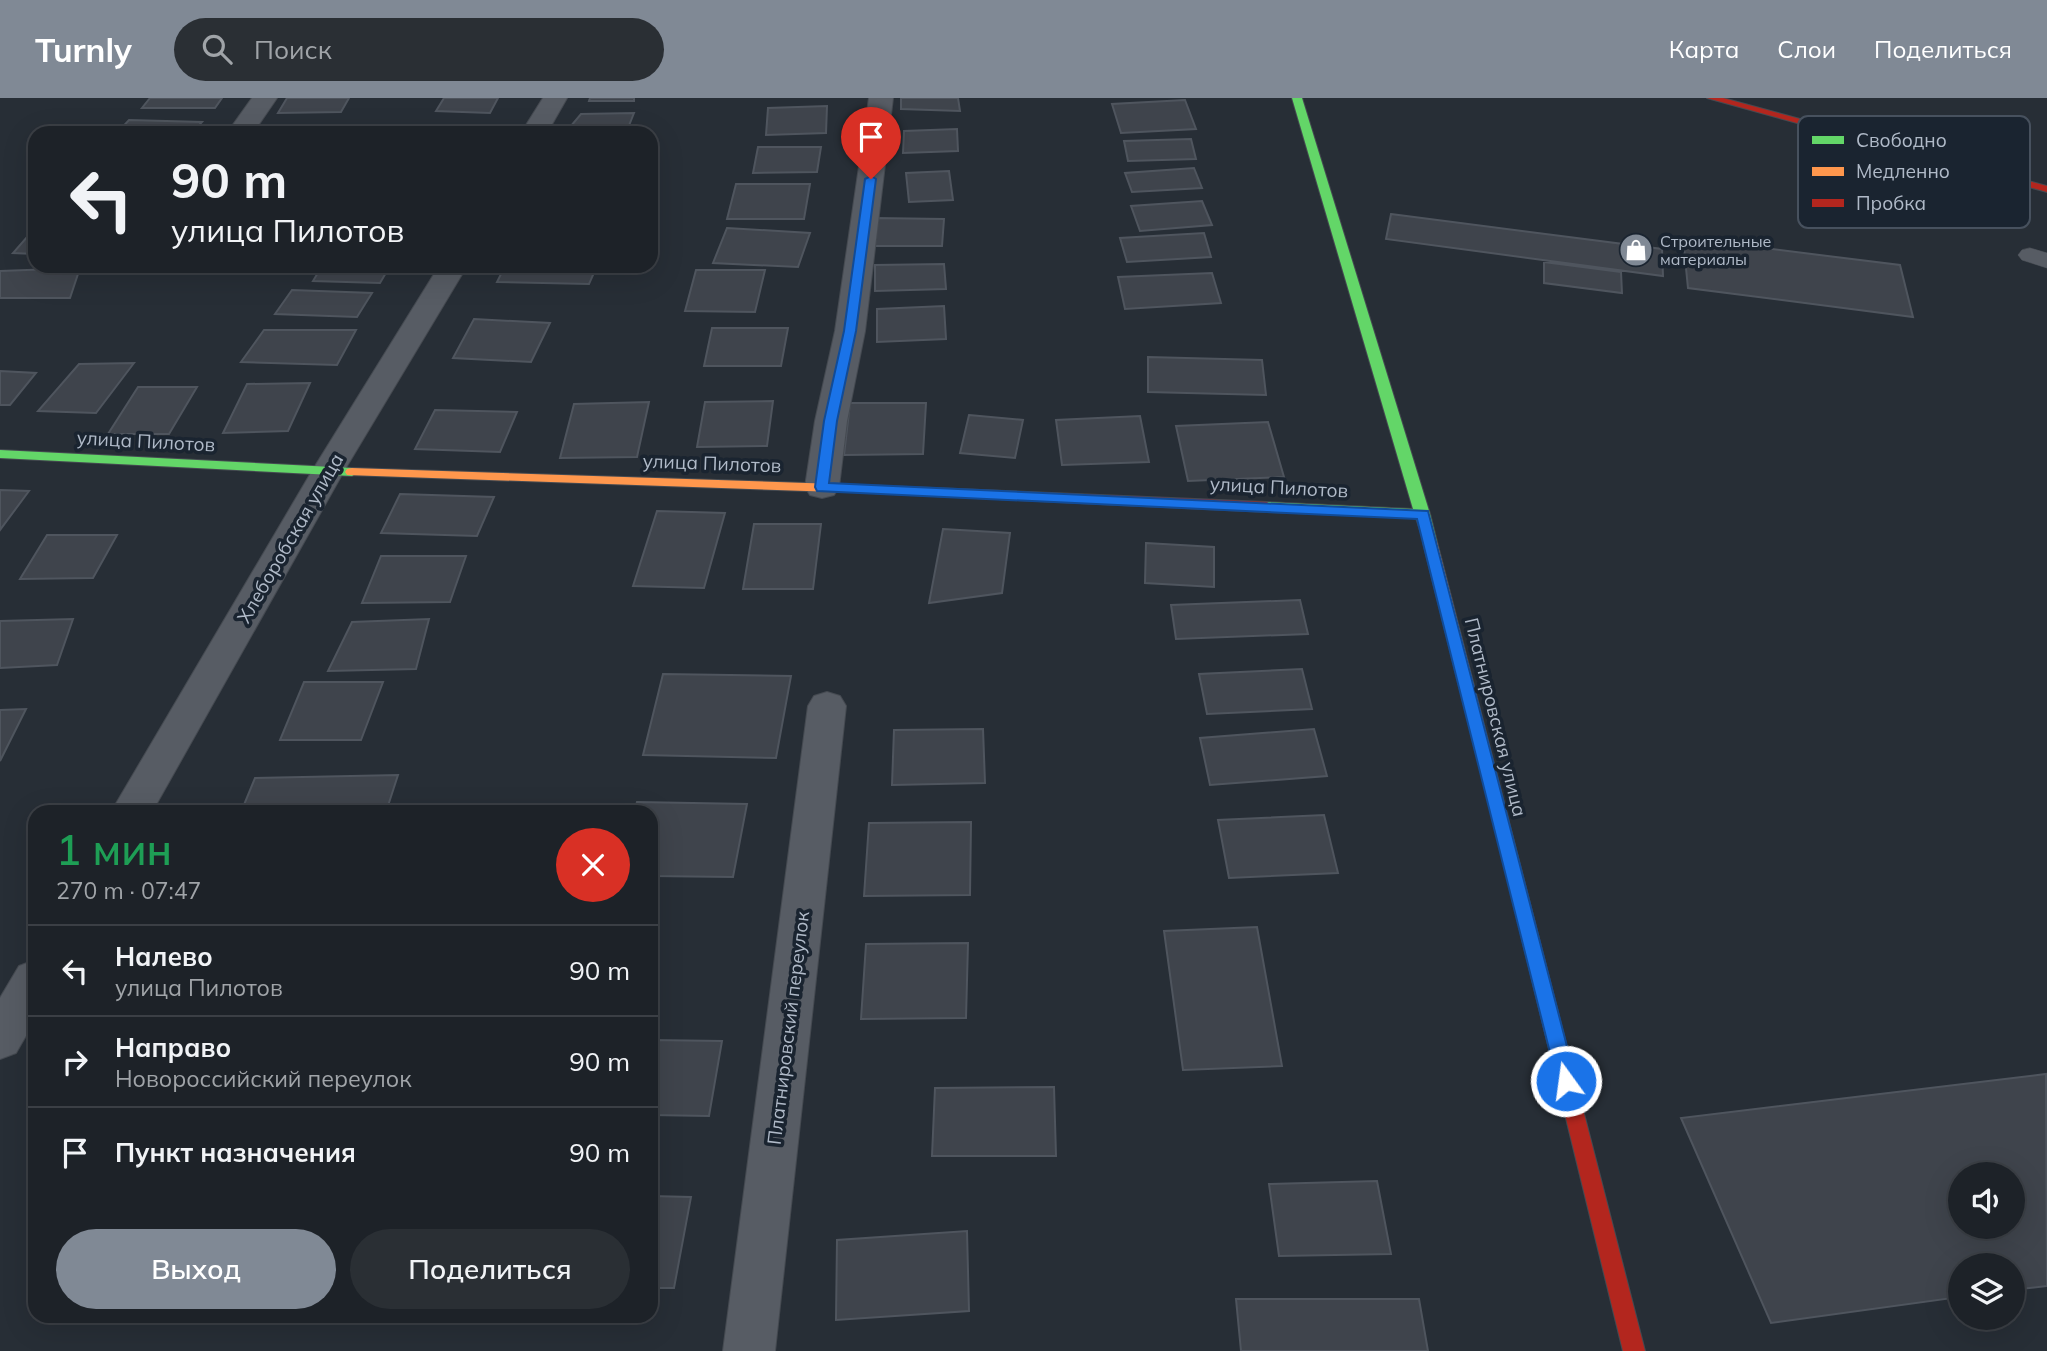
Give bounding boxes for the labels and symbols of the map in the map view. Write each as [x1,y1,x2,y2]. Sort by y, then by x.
pin [841,107,901,179]
legend [1798,116,2030,228]
text: Свободно [1856,128,1947,152]
text: Медленно [1856,159,1950,183]
text: Пробка [1856,191,1926,215]
shop icon: Строительные материалы [1617,231,1655,269]
place label: Строительные материалы [1660,231,1772,269]
street label: улица Пилотов [76,425,216,457]
street label: Хлеборобская улица [232,449,348,627]
street label: улица Пилотов [642,449,782,477]
street label: улица Пилотов [1209,471,1349,503]
street label: Платнировская улица [1460,615,1532,819]
street label: Платнировский переулок [762,909,814,1146]
position arrow [1529,1044,1603,1118]

